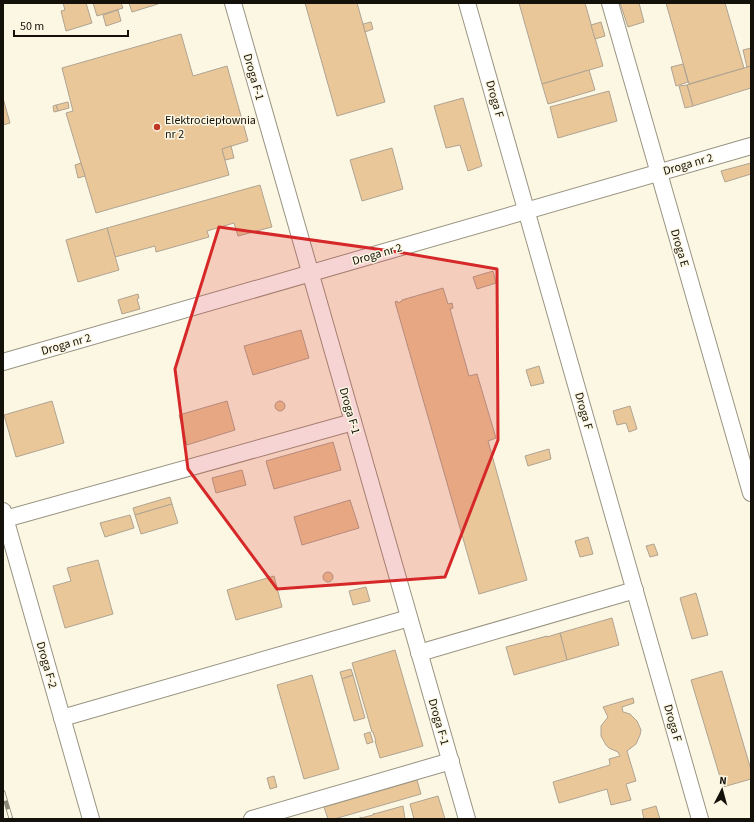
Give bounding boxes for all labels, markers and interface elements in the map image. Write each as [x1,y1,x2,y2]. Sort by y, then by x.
scale bar [14,12,128,38]
text: 50 m [20,18,44,35]
street label: Droga F-1 [239,52,268,103]
street label: Droga F [481,78,508,120]
place label: Elektrociepłownia nr 2 [165,112,256,143]
marker: Elektrociepłownia nr 2 [152,122,162,132]
street label: Droga nr 2 [661,149,715,180]
street label: Droga E [666,227,693,269]
street label: Droga nr 2 [350,239,404,270]
street label: Droga nr 2 [39,329,93,360]
street label: Droga F-1 [335,386,364,437]
street label: Droga F [570,390,597,432]
street label: Droga F-2 [32,640,61,691]
street label: Droga F-1 [424,697,453,748]
street label: Droga F [659,702,686,744]
north arrow [702,770,742,810]
text: N [719,773,727,788]

